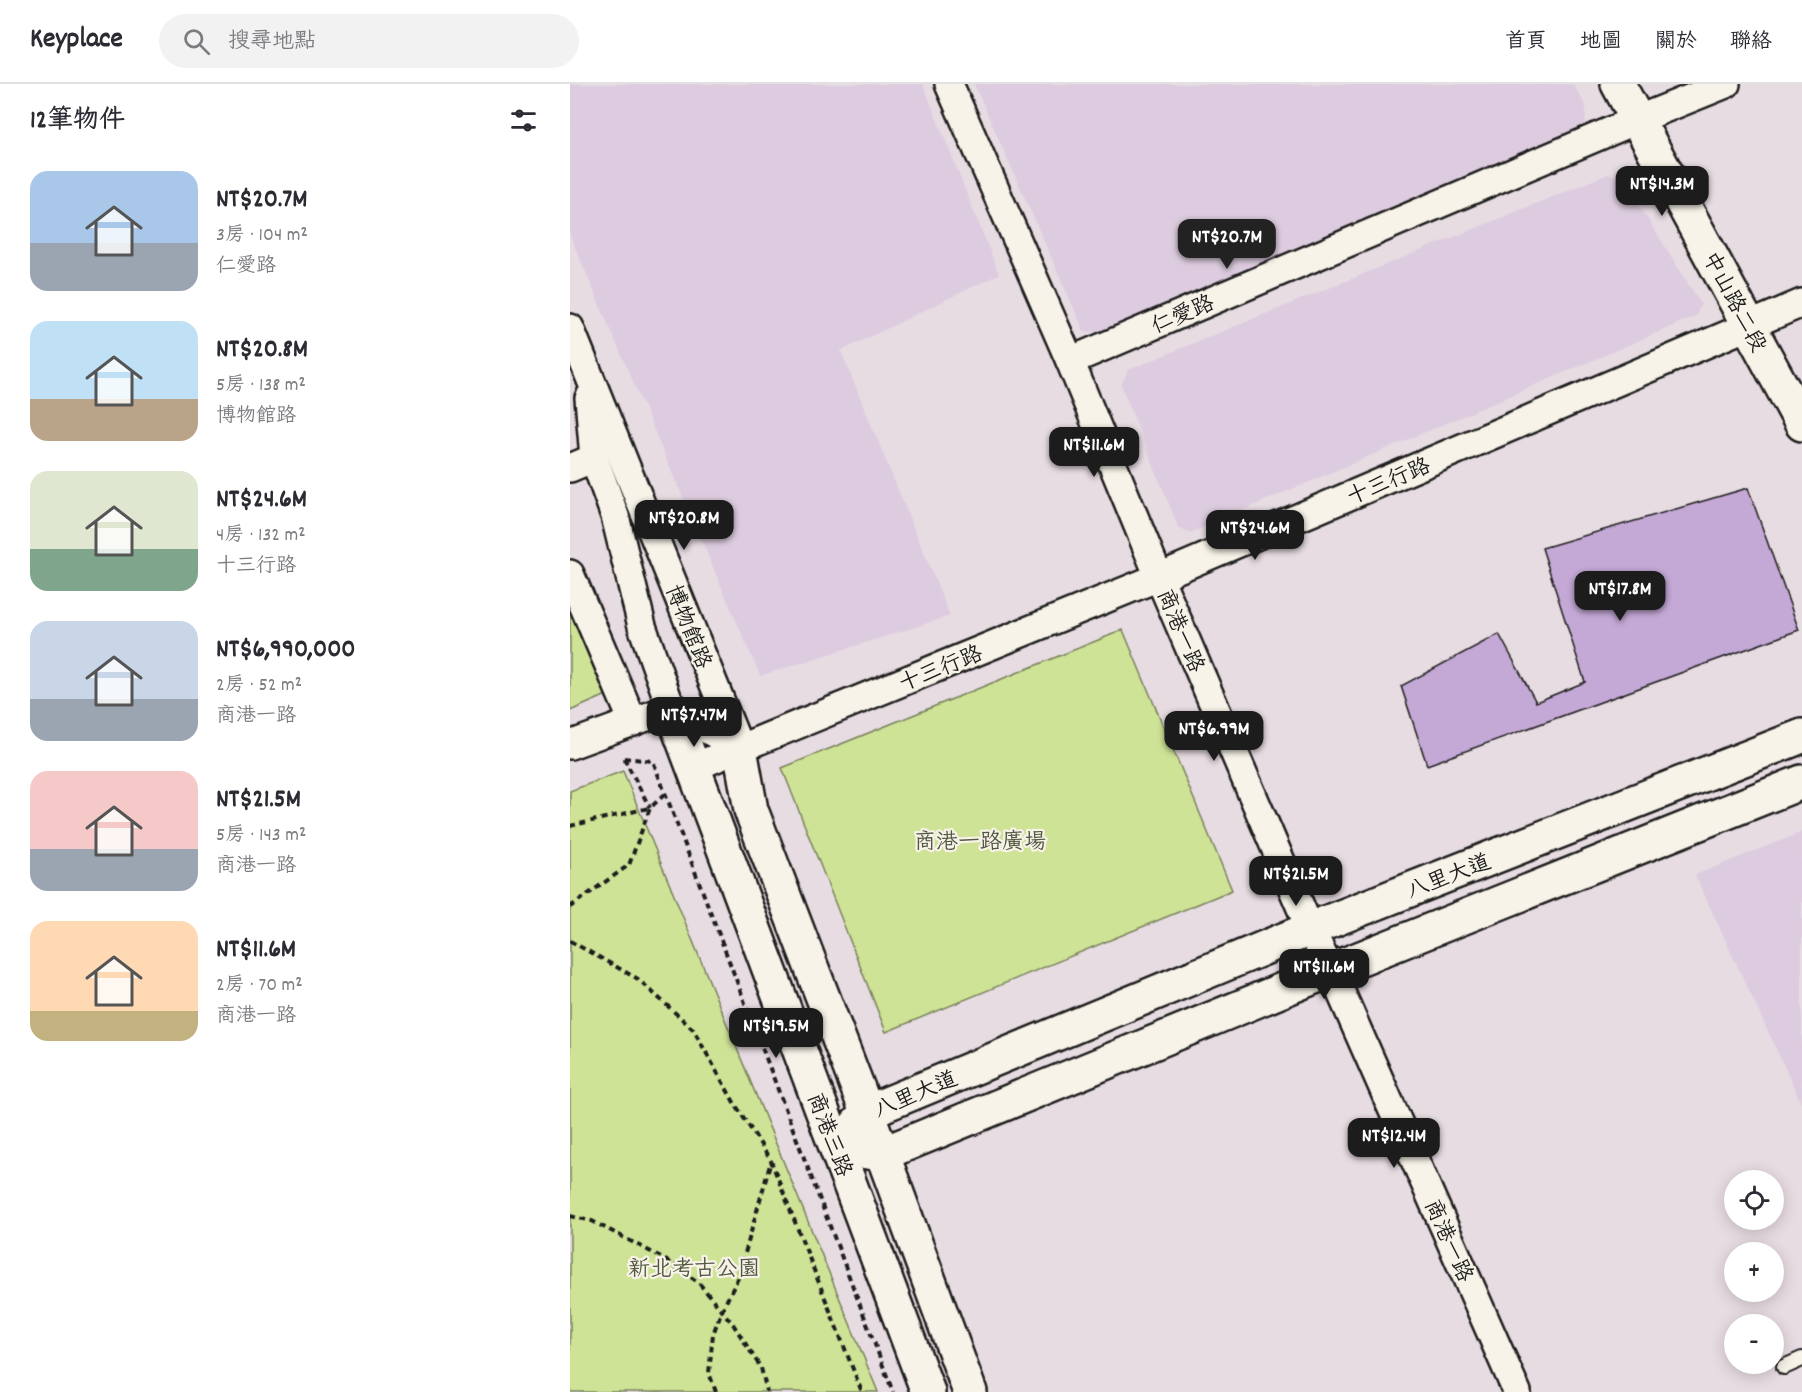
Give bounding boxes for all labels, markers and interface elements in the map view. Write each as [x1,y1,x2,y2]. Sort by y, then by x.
search box [159,14,579,68]
text: Keyplace [30,21,123,61]
icon: search [180,25,213,58]
text: 搜尋地點 [228,27,316,58]
text: 首頁 [1505,28,1547,58]
text: 地圖 [1580,28,1622,58]
text: 關於 [1655,28,1697,58]
text: 聯絡 [1730,28,1772,58]
text: 12筆物件 [30,103,125,140]
icon: filters [507,104,540,137]
pin: NT$14.3M [1600,166,1724,217]
text: NT$14.3M [1630,171,1694,199]
text: NT$20.7M [216,182,307,219]
icon: home [78,195,150,267]
pin: NT$20.7M [1165,219,1289,270]
text: 3房 · 104 m² [216,222,308,250]
text: NT$20.7M [1192,224,1262,252]
street label: 中山路二段 [1693,247,1772,358]
text: 仁愛路 [216,253,276,281]
street label: 仁愛路 [1147,289,1220,343]
text: NT$20.8M [216,332,308,369]
icon: home [78,345,150,417]
text: 5房 · 138 m² [216,372,306,400]
text: 博物館路 [216,403,296,431]
pin: NT$11.6M [1032,427,1156,478]
text: NT$11.6M [1063,432,1125,460]
street label: 十三行路 [1343,452,1436,515]
text: NT$24.6M [216,482,307,519]
icon: home [78,495,150,567]
pin: NT$20.8M [622,500,746,551]
text: NT$20.8M [649,505,719,533]
pin: NT$24.6M [1193,510,1317,561]
text: NT$24.6M [1220,515,1290,543]
text: 4房 · 132 m² [216,522,306,550]
text: 十三行路 [216,553,296,581]
pin: NT$17.8M [1558,571,1682,622]
text: NT$17.8M [1588,576,1652,604]
street label: 博物館路 [656,581,718,674]
street label: 商港一路 [1147,585,1210,678]
text: NT$6,990,000 [216,632,356,669]
street label: 十三行路 [895,639,988,701]
icon: home [78,645,150,717]
text: 2房 · 52 m² [216,672,302,700]
pin: NT$7.47M [632,697,756,748]
text: NT$7.47M [661,702,727,730]
text: 商港一路 [216,703,296,731]
pin: NT$6.99M [1152,711,1276,762]
text: NT$6.99M [1178,716,1250,744]
text: NT$21.5M [216,782,301,819]
icon: home [78,795,150,867]
text: 5房 · 143 m² [216,822,306,850]
park label: 商港一路廣場 [914,828,1046,859]
street label: 八里大道 [1403,848,1496,909]
text: 商港一路 [216,853,296,881]
pin: NT$21.5M [1234,856,1358,907]
text: NT$21.5M [1263,861,1329,889]
text: NT$11.6M [216,932,296,969]
icon: home [78,945,150,1017]
pin: NT$11.6M [1262,949,1386,1000]
text: NT$11.6M [1293,954,1355,982]
text: 2房 · 70 m² [216,972,303,1000]
text: 商港一路 [216,1003,296,1031]
pin: NT$19.5M [714,1008,838,1059]
text: NT$19.5M [743,1013,809,1041]
street label: 八里大道 [870,1065,963,1128]
street label: 商港三路 [797,1089,858,1182]
pin: NT$12.4M [1332,1118,1456,1169]
text: NT$12.4M [1362,1123,1426,1151]
map controls [1724,1170,1784,1374]
button: locate [1724,1170,1784,1230]
street label: 商港一路 [1415,1195,1479,1288]
button: + [1724,1242,1784,1302]
park label: 新北考古公園 [628,1255,760,1286]
button: − [1724,1314,1784,1374]

